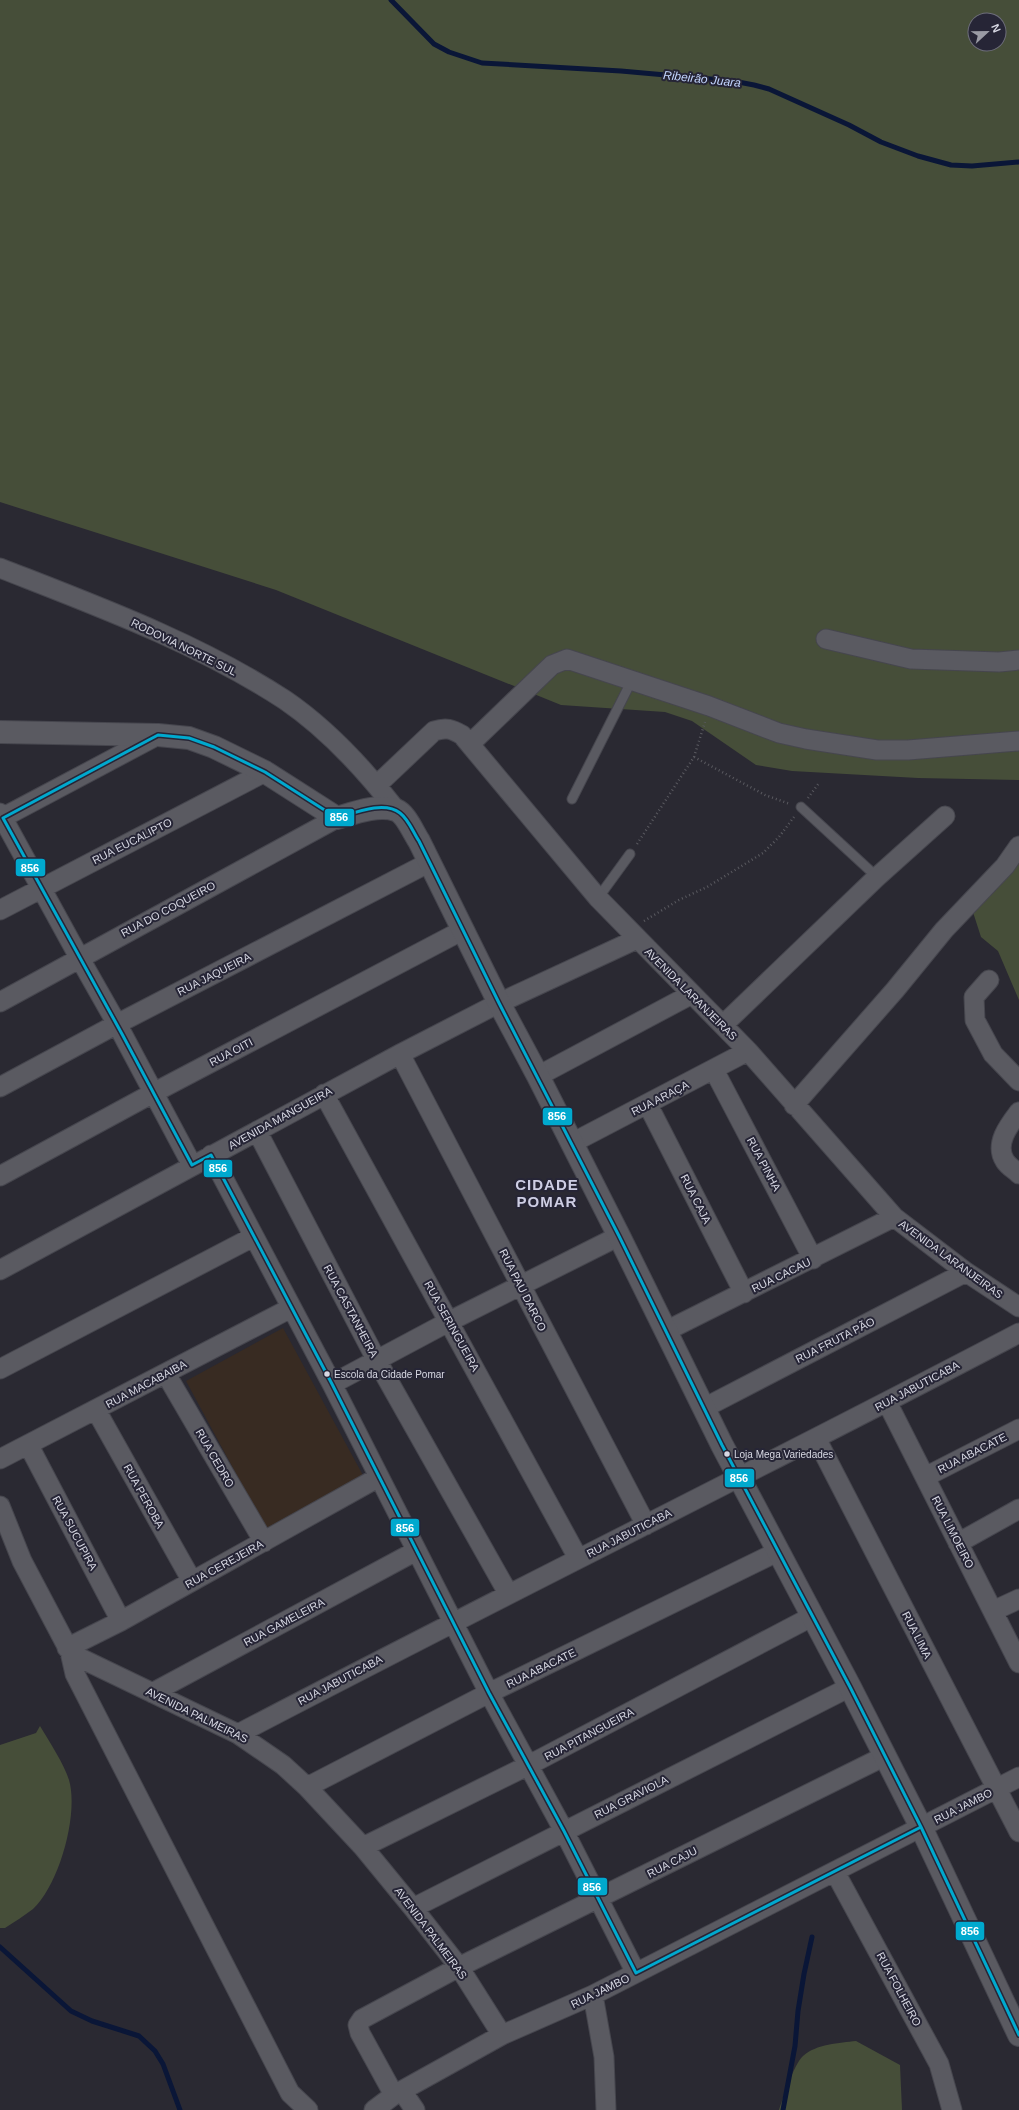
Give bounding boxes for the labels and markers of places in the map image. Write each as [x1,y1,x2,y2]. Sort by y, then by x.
marker: Escola da Cidade Pomar [322,1369,332,1379]
place label: Escola da Cidade Pomar [334,1369,445,1380]
marker: Loja Mega Variedades [722,1449,732,1459]
place label: Loja Mega Variedades [734,1449,833,1460]

